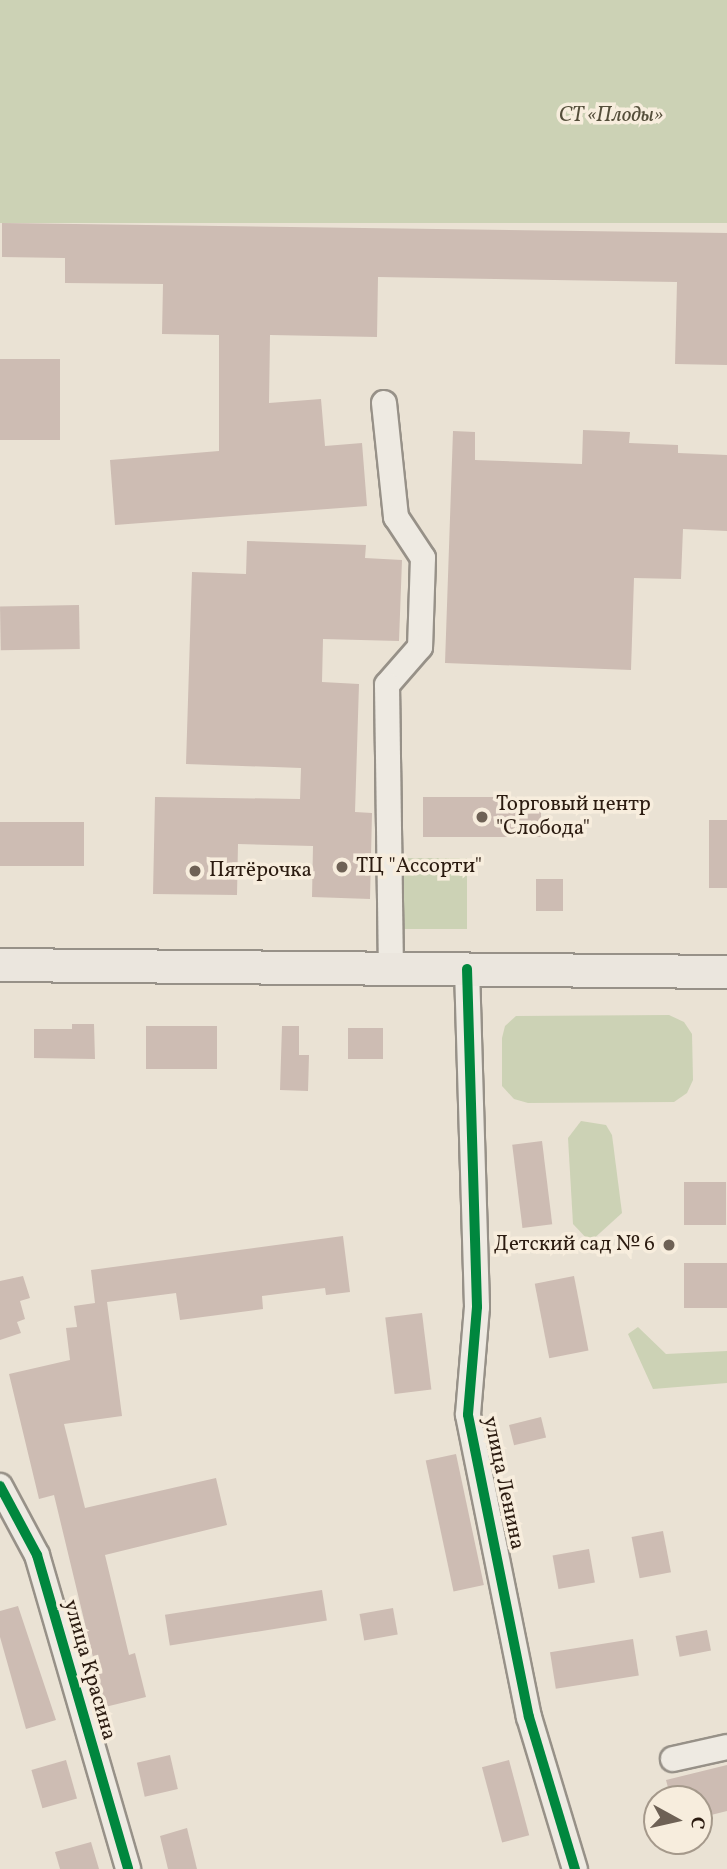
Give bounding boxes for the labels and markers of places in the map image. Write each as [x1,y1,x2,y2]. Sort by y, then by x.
place label: Торговый центр "Слобода" [496,792,651,842]
marker: Торговый центр "Слобода" [474,809,490,825]
place label: ТЦ "Ассорти" [356,854,482,880]
place label: Пятёрочка [209,858,312,884]
marker: ТЦ "Ассорти" [334,859,350,875]
marker: Пятёрочка [187,863,203,879]
place label: Детский сад № 6 [494,1232,655,1258]
marker: Детский сад № 6 [661,1237,677,1253]

